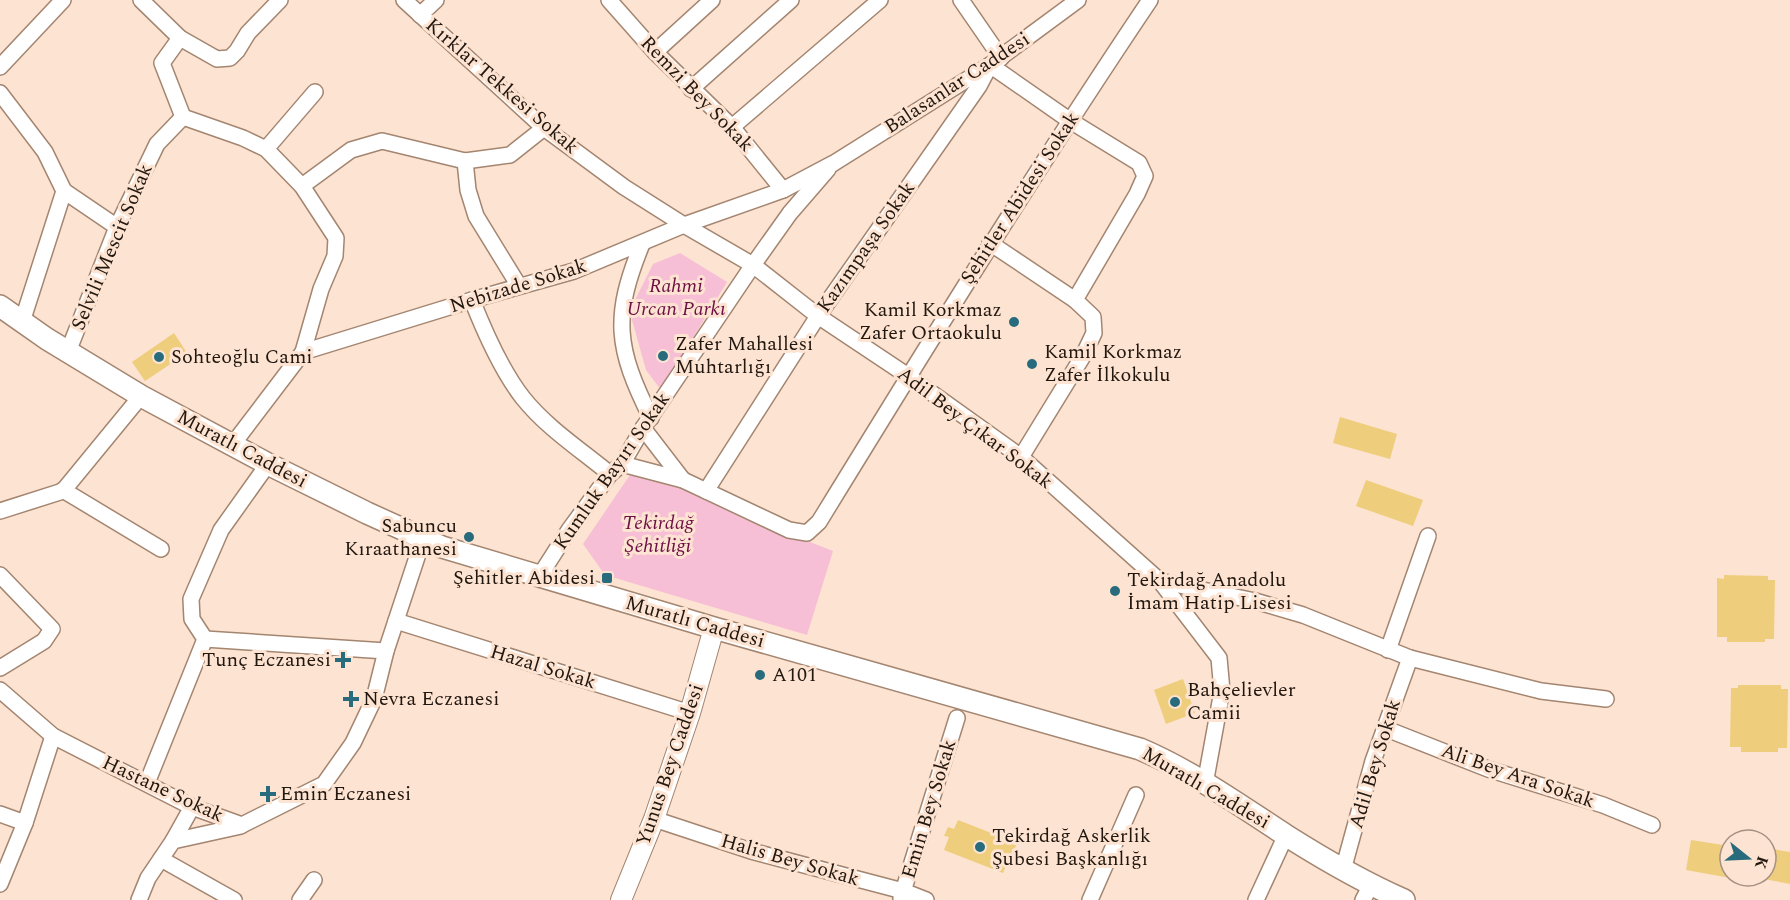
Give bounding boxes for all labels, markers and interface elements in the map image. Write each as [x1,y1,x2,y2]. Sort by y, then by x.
street label: Kırklar Tekkesi Sokak [419,11,585,161]
street label: Balasanlar Caddesi [878,25,1036,141]
street label: Remzi Bey Sokak [633,29,761,159]
street label: Şehitler Abidesi Sokak [953,106,1087,290]
street label: Selvili Mescit Sokak [63,159,161,335]
street label: Kazımpaşa Sokak [809,175,923,319]
street label: Nebizade Sokak [446,251,590,321]
park label: Rahmi Urcan Parkı [626,271,726,324]
place label: Kamil Korkmaz Zafer Ortaokulu [859,295,1002,348]
marker: Kamil Korkmaz Zafer Ortaokulu [1007,315,1021,329]
place label: Zafer Mahallesi Muhtarlığı [675,329,813,382]
place label: Kamil Korkmaz Zafer İlkokulu [1044,337,1182,390]
place label: Sohteoğlu Cami [171,342,313,372]
marker: Zafer Mahallesi Muhtarlığı [656,349,670,363]
marker: Sohteoğlu Cami [152,350,166,364]
marker: Kamil Korkmaz Zafer İlkokulu [1025,357,1039,371]
street label: Adil Bey Çıkar Sokak [891,359,1059,497]
street label: Kumluk Bayırı Sokak [546,386,678,556]
street label: Muratlı Caddesi [171,402,313,496]
park label: Tekirdağ Şehitliği [622,508,695,561]
place label: Sabuncu Kıraathanesi [344,511,457,564]
marker: Sabuncu Kıraathanesi [462,530,476,544]
place label: Şehitler Abidesi [453,563,595,593]
place label: Tekirdağ Anadolu İmam Hatip Lisesi [1127,565,1292,618]
marker: Şehitler Abidesi [600,571,614,585]
marker: Tekirdağ Anadolu İmam Hatip Lisesi [1108,584,1122,598]
street label: Muratlı Caddesi [622,588,768,656]
street label: Hazal Sokak [486,637,600,697]
place label: Tunç Eczanesi [202,645,331,675]
marker: Tunç Eczanesi [336,653,350,667]
place label: A101 [772,660,817,690]
marker: A101 [753,668,767,682]
place label: Bahçelievler Camii [1187,675,1296,728]
street label: Yunus Bey Caddesi [628,680,712,850]
place label: Nevra Eczanesi [363,684,499,714]
marker: Nevra Eczanesi [344,692,358,706]
marker: Bahçelievler Camii [1168,695,1182,709]
street label: Adil Bey Sokak [1341,695,1409,833]
street label: Emin Bey Sokak [894,736,964,882]
street label: Ali Bey Ara Sokak [1437,736,1599,816]
street label: Muratlı Caddesi [1136,739,1276,837]
street label: Hastane Sokak [97,748,229,830]
place label: Emin Eczanesi [280,779,411,809]
marker: Emin Eczanesi [261,787,275,801]
place label: Tekirdağ Askerlik Şubesi Başkanlığı [992,821,1151,874]
street label: Halis Bey Sokak [717,826,863,894]
north arrow [1718,828,1778,888]
marker: Tekirdağ Askerlik Şubesi Başkanlığı [973,840,987,854]
text: K [1748,853,1775,873]

